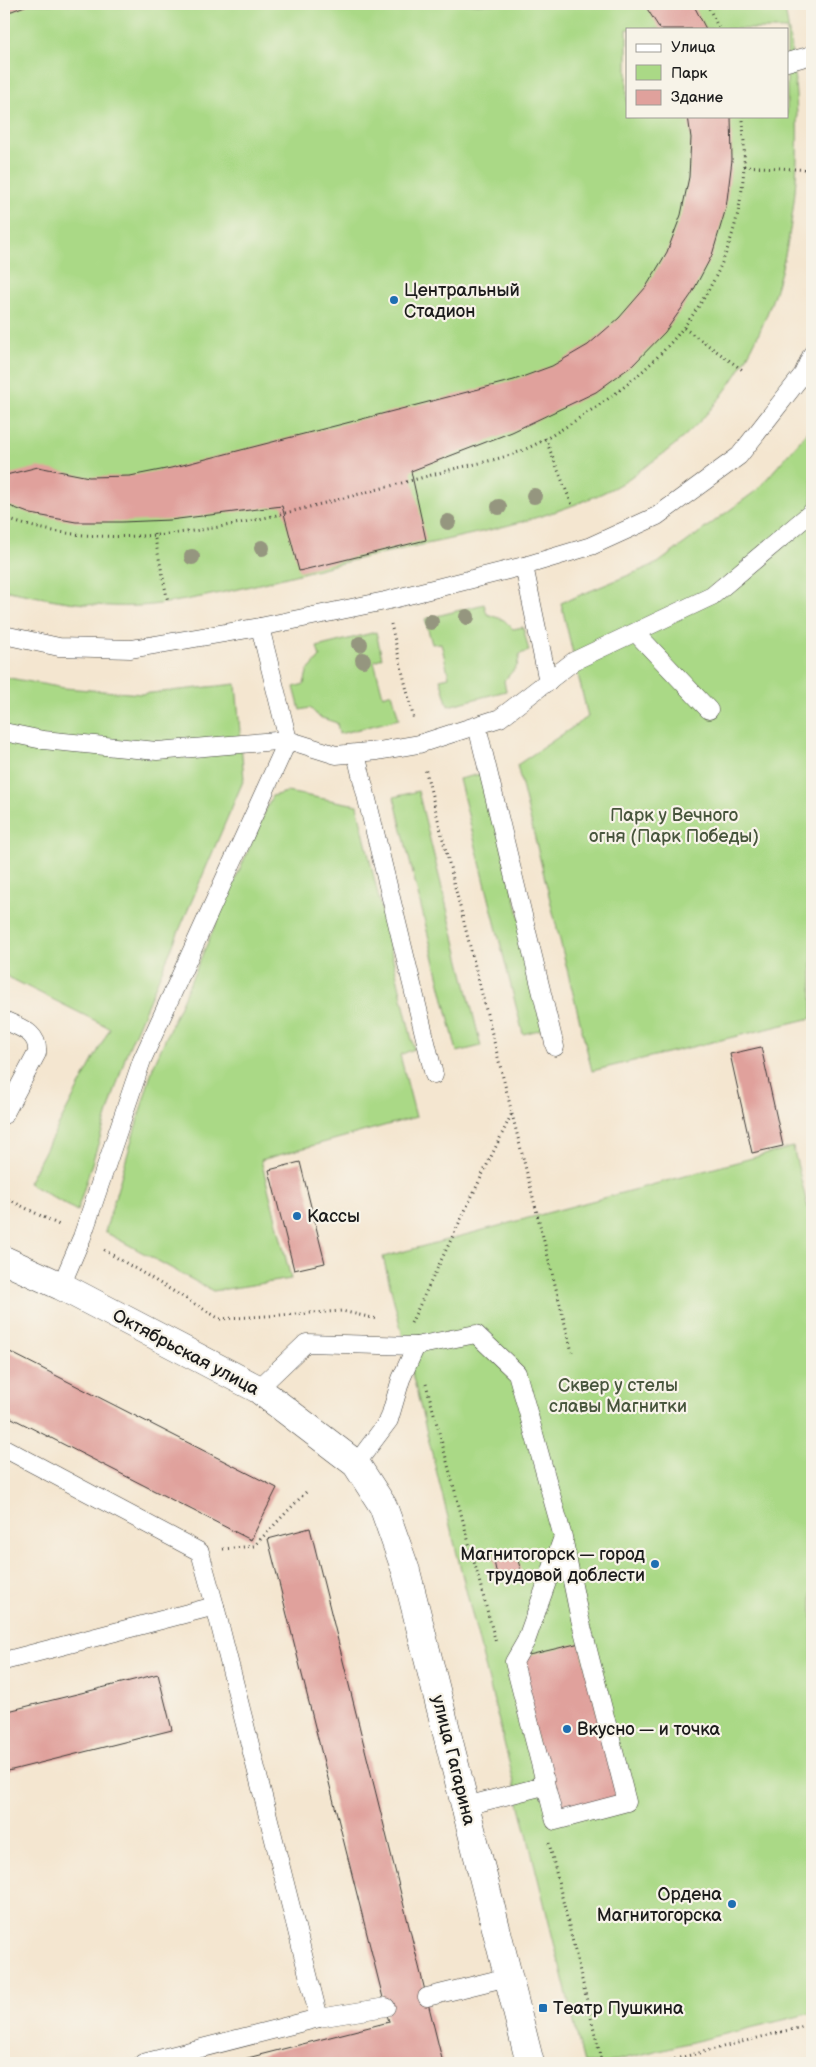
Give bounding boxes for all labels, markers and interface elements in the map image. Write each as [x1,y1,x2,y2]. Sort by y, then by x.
legend [626,28,788,118]
text: Улица [671,38,716,57]
text: Парк [671,64,708,83]
text: Здание [671,88,723,107]
place label: Центральный Стадион [404,280,520,322]
marker: Центральный Стадион [388,294,400,306]
park label: Парк у Вечного огня (Парк Победы) [589,805,759,847]
place label: Кассы [307,1206,360,1227]
marker: Кассы [291,1210,303,1222]
street label: Октябрьская улица [109,1305,263,1400]
park label: Сквер у стелы славы Магнитки [549,1375,687,1417]
place label: Магнитогорск — город трудовой доблести [460,1544,645,1586]
marker: Магнитогорск — город трудовой доблести [649,1558,661,1570]
street label: улица Гагарина [427,1693,480,1828]
place label: Вкусно — и точка [577,1719,721,1740]
marker: Вкусно — и точка [561,1723,573,1735]
place label: Ордена Магнитогорска [597,1884,722,1926]
marker: Ордена Магнитогорска [726,1898,738,1910]
place label: Театр Пушкина [553,1998,684,2019]
marker: Театр Пушкина [537,2002,549,2014]

